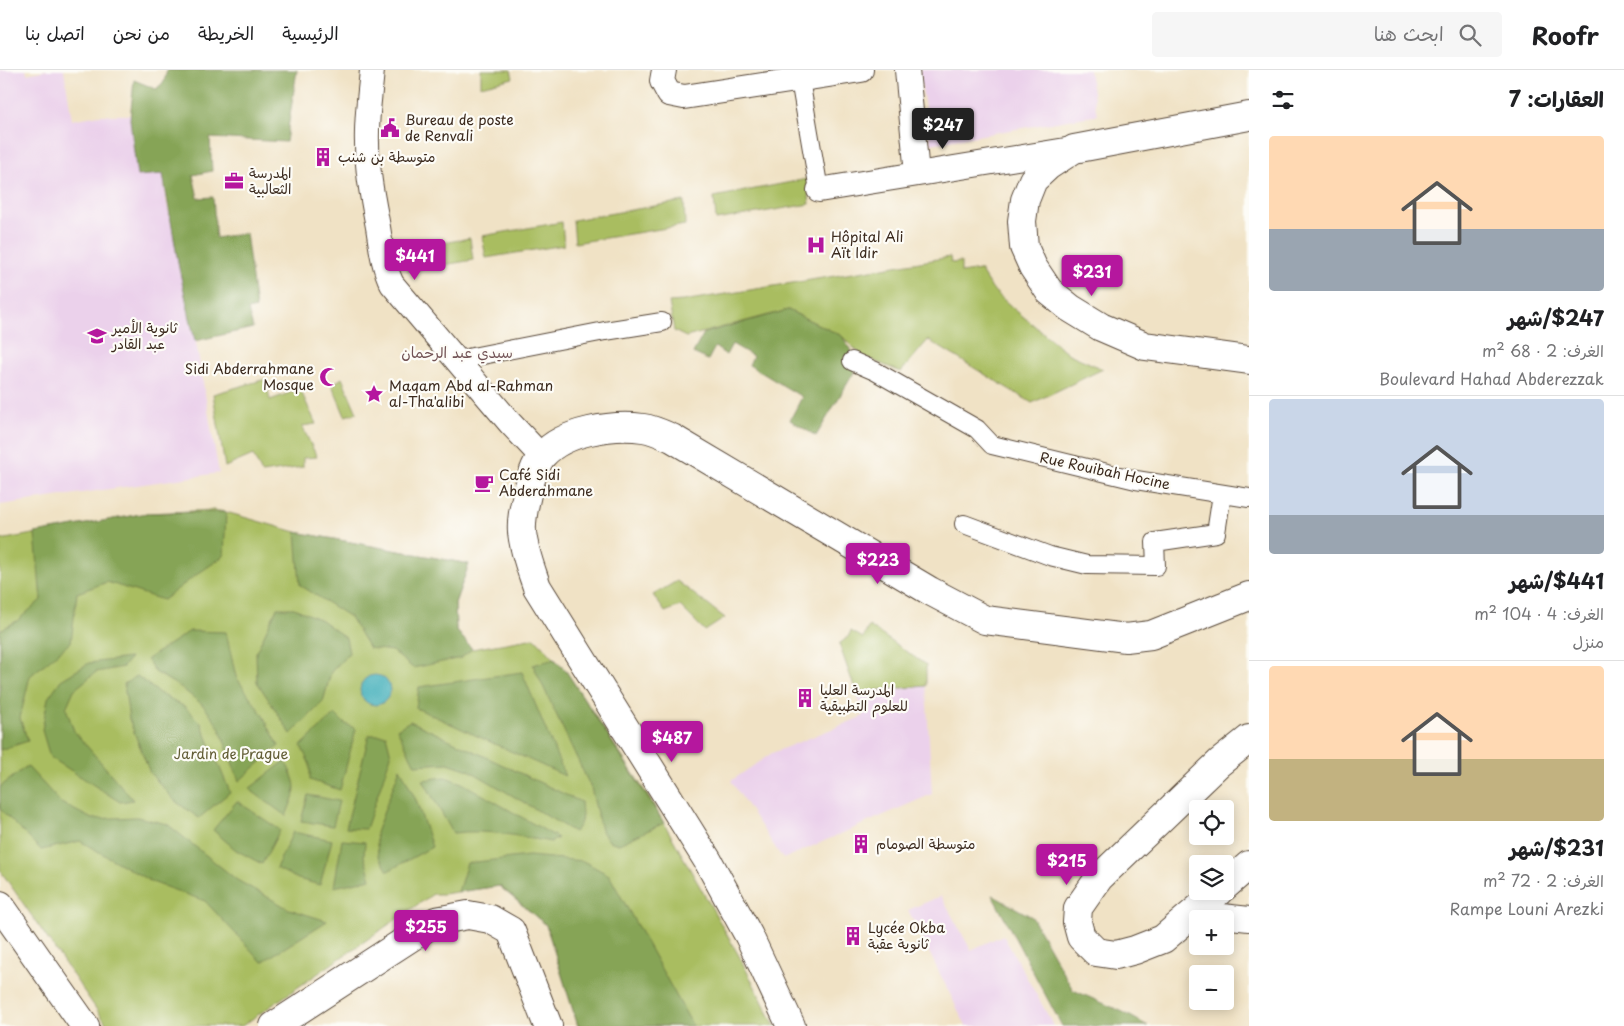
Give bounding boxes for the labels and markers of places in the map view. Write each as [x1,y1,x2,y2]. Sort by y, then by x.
pin: $247 [913,108,973,150]
place label: Bureau de poste de Renvali [405,109,514,146]
public building icon: Bureau de poste de Renvali [379,117,401,139]
building icon: متوسطة بن شنب [312,146,334,168]
place label: متوسطة بن شنب [338,146,435,167]
place label: المدرسة الثعالبية [249,162,292,199]
office icon: المدرسة الثعالبية [223,170,245,192]
place label: Hôpital Ali Aït Idir [831,226,904,263]
hospital icon: Hôpital Ali Aït Idir [805,234,827,256]
pin: $441 [385,238,445,281]
pin: $231 [1062,254,1122,297]
place label: ثانوية الأمير عبد القادر [111,317,178,354]
school or university icon: ثانوية الأمير عبد القادر [86,325,108,347]
place label: Sidi Abderrahmane Mosque [185,358,314,395]
mosque icon: Sidi Abderrahmane Mosque [318,366,340,388]
place label: Maqam Abd al-Rahman al-Tha'alibi [389,375,553,412]
place icon: Maqam Abd al-Rahman al-Tha'alibi [363,383,385,405]
place label: Café Sidi Abderahmane [499,464,593,501]
cafe icon: Café Sidi Abderahmane [473,472,495,494]
pin: $223 [848,542,908,585]
place label: المدرسة العليا للعلوم التطبيقية [820,679,908,718]
building icon: المدرسة العليا للعلوم التطبيقية [794,687,816,709]
pin: $487 [642,720,702,763]
building icon: متوسطة الصومام [850,833,872,855]
place label: متوسطة الصومام [876,833,975,855]
pin: $215 [1037,844,1097,886]
pin: $255 [396,910,456,952]
place label: Lycée Okba ثانوية عقبة [868,917,945,954]
building icon: Lycée Okba ثانوية عقبة [842,925,864,947]

